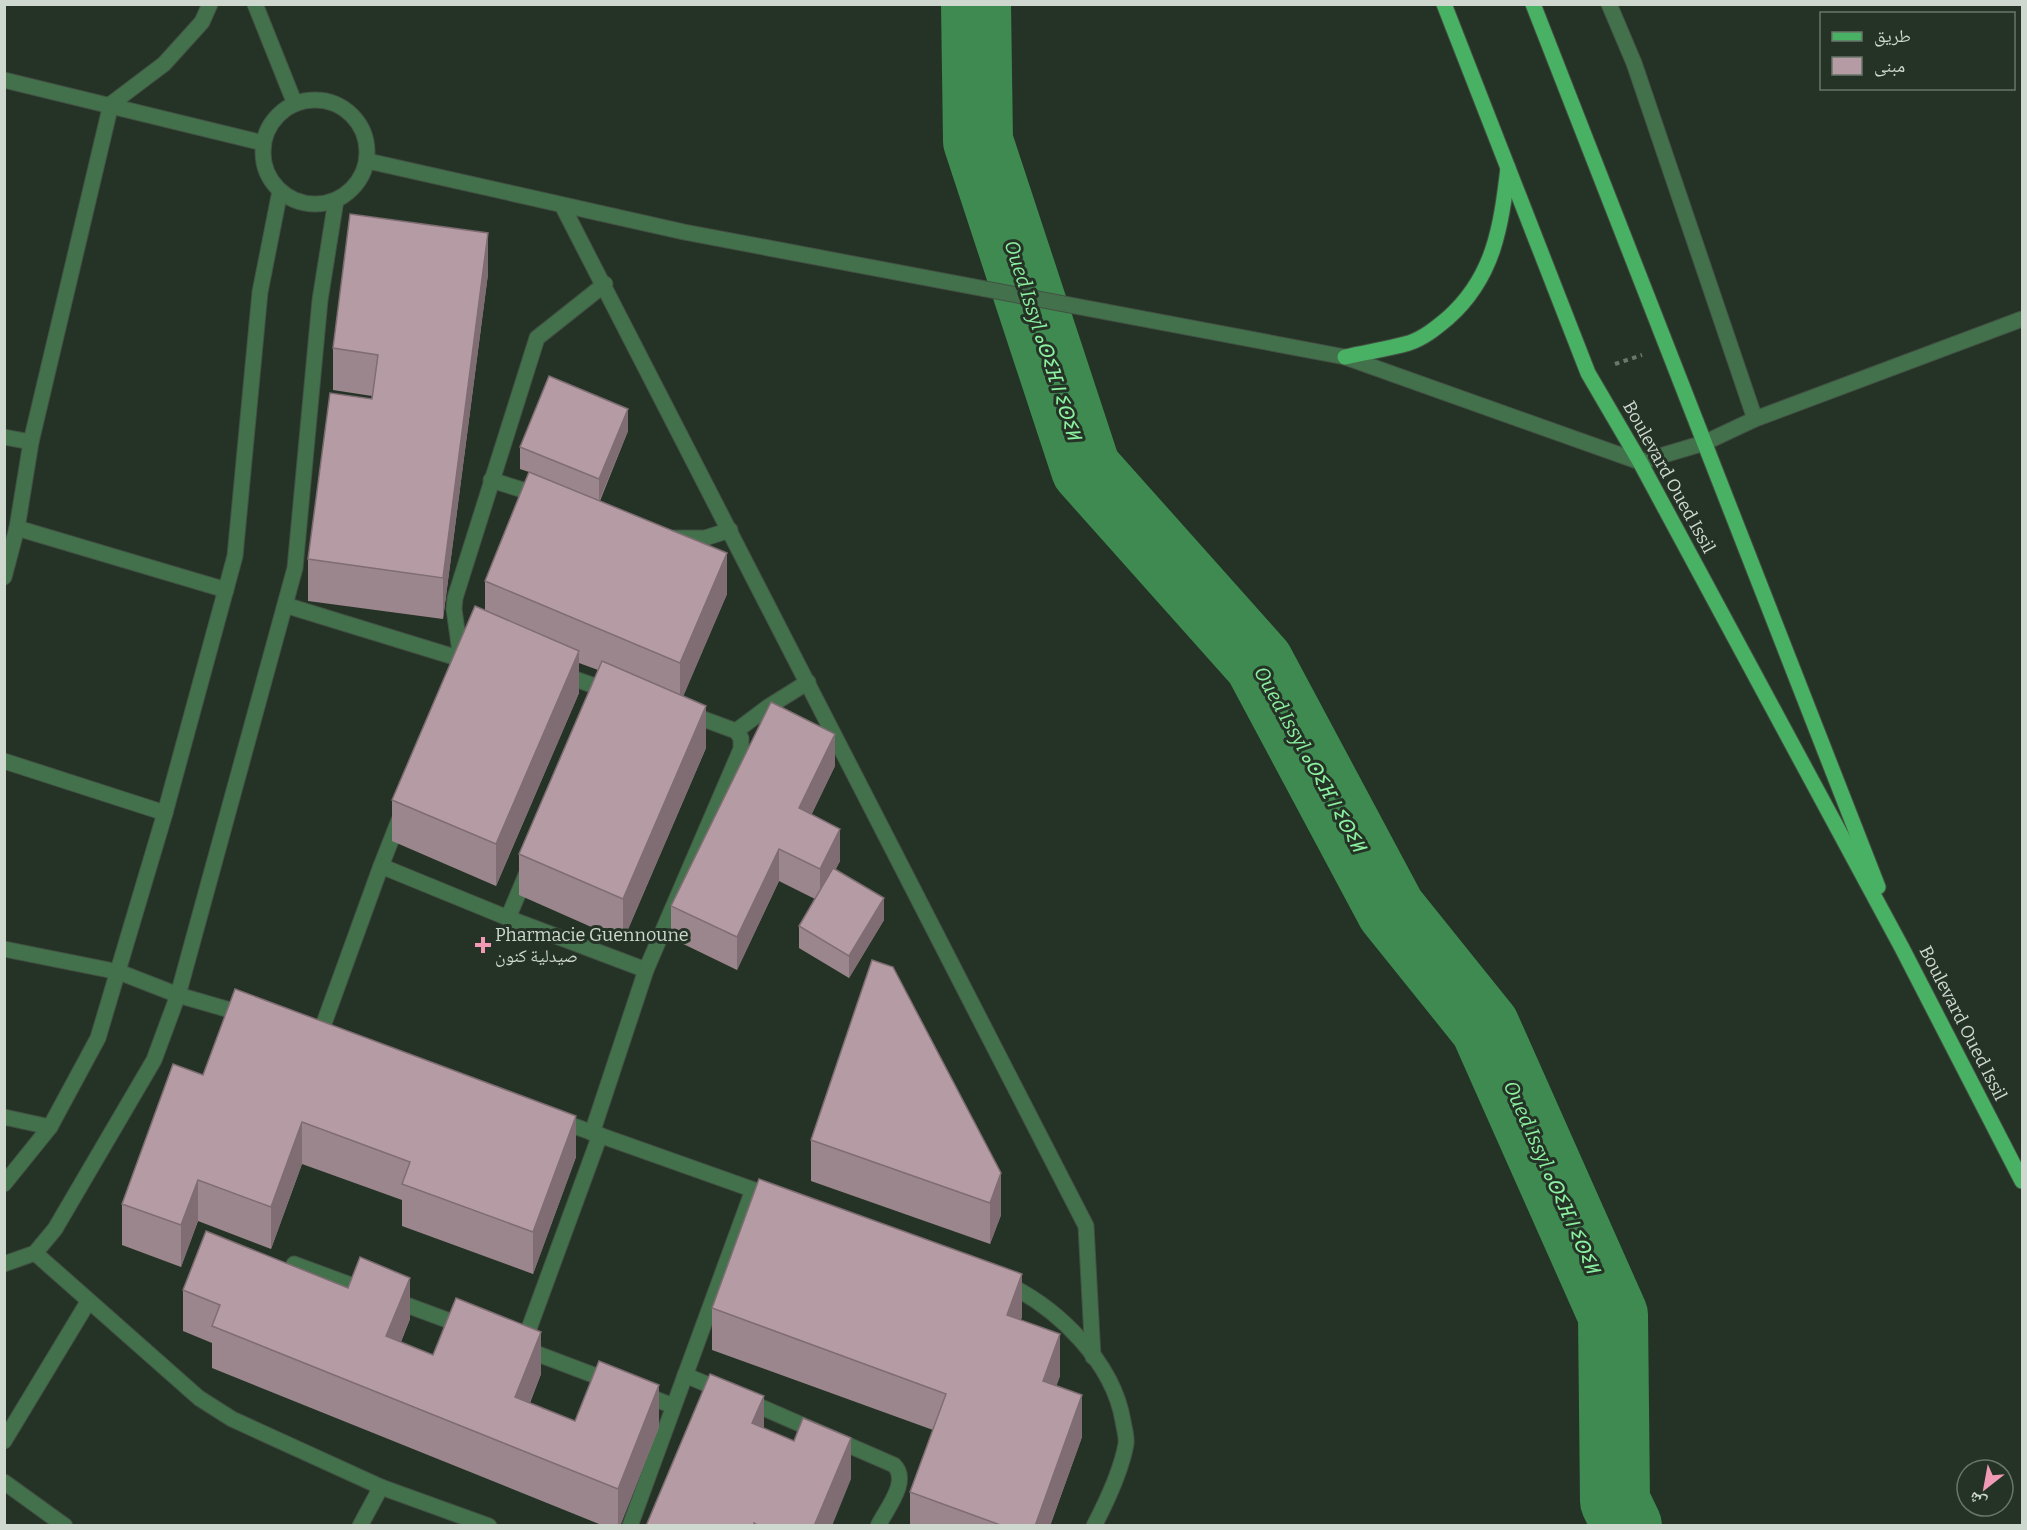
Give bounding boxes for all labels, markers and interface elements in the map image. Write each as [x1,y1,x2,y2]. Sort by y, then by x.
legend [1820,12,2015,90]
text: طريق [1874,25,1911,47]
text: مبنى [1874,55,1905,77]
water label: Oued Issyl ⴰⵙⵉⴼ ⵏ ⵉⵙⵉⵍ [999,237,1087,444]
street label: Boulevard Oued Issil [1618,397,1720,557]
water label: Oued Issyl ⴰⵙⵉⴼ ⵏ ⵉⵙⵉⵍ [1249,662,1372,857]
place label: Pharmacie Guennoune صيدلية كنون [495,924,689,967]
marker: Pharmacie Guennoune صيدلية كنون [476,938,490,952]
street label: Boulevard Oued Issil [1914,942,2012,1104]
water label: Oued Issyl ⴰⵙⵉⴼ ⵏ ⵉⵙⵉⵍ [1499,1077,1606,1279]
north arrow [1955,1458,2015,1518]
text: ش [1965,1488,1990,1513]

